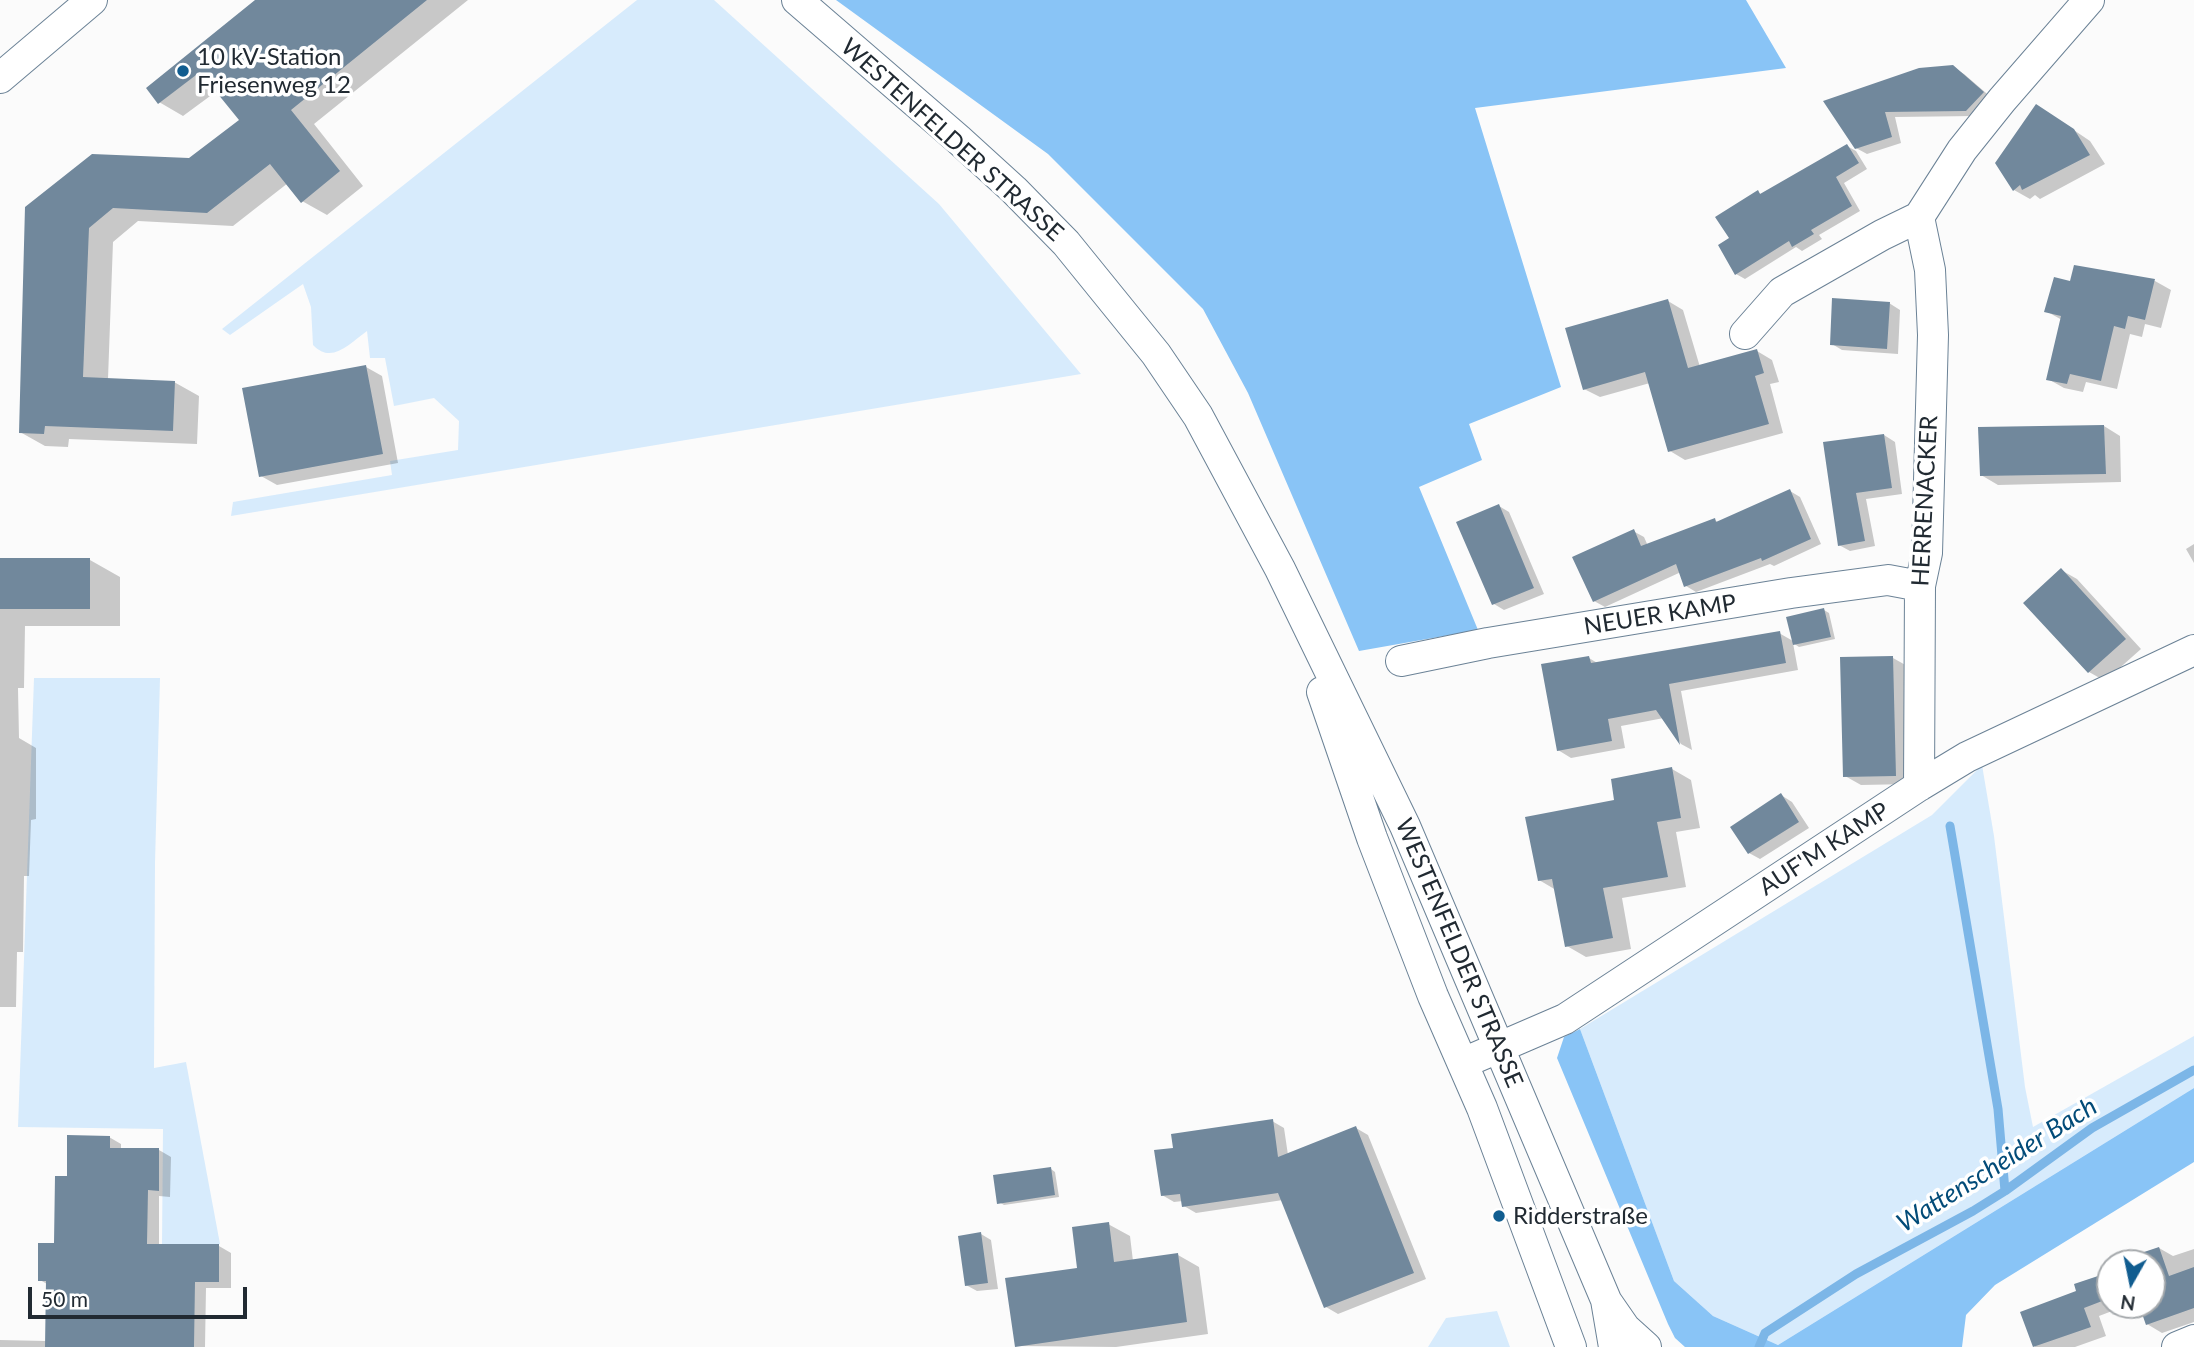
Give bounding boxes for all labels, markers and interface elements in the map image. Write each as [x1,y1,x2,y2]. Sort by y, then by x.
street label: WESTENFELDER STRASSE [835,32,1069,248]
place label: 10 kV-Station Friesenweg 12 [197,43,351,99]
marker: 10 kV-Station Friesenweg 12 [175,63,191,79]
street label: HERRENACKER [1906,415,1944,587]
street label: NEUER KAMP [1582,589,1738,641]
street label: AUF'M KAMP [1754,796,1894,902]
street label: WESTENFELDER STRASSE [1389,814,1529,1092]
water label: Wattenscheider Bach [1891,1091,2103,1239]
place label: Ridderstraße [1513,1202,1648,1230]
marker: Ridderstraße [1491,1208,1507,1224]
north arrow [2096,1249,2166,1319]
scale bar [32,1274,250,1318]
text: 50 m [41,1286,88,1311]
text: N [2119,1291,2137,1316]

